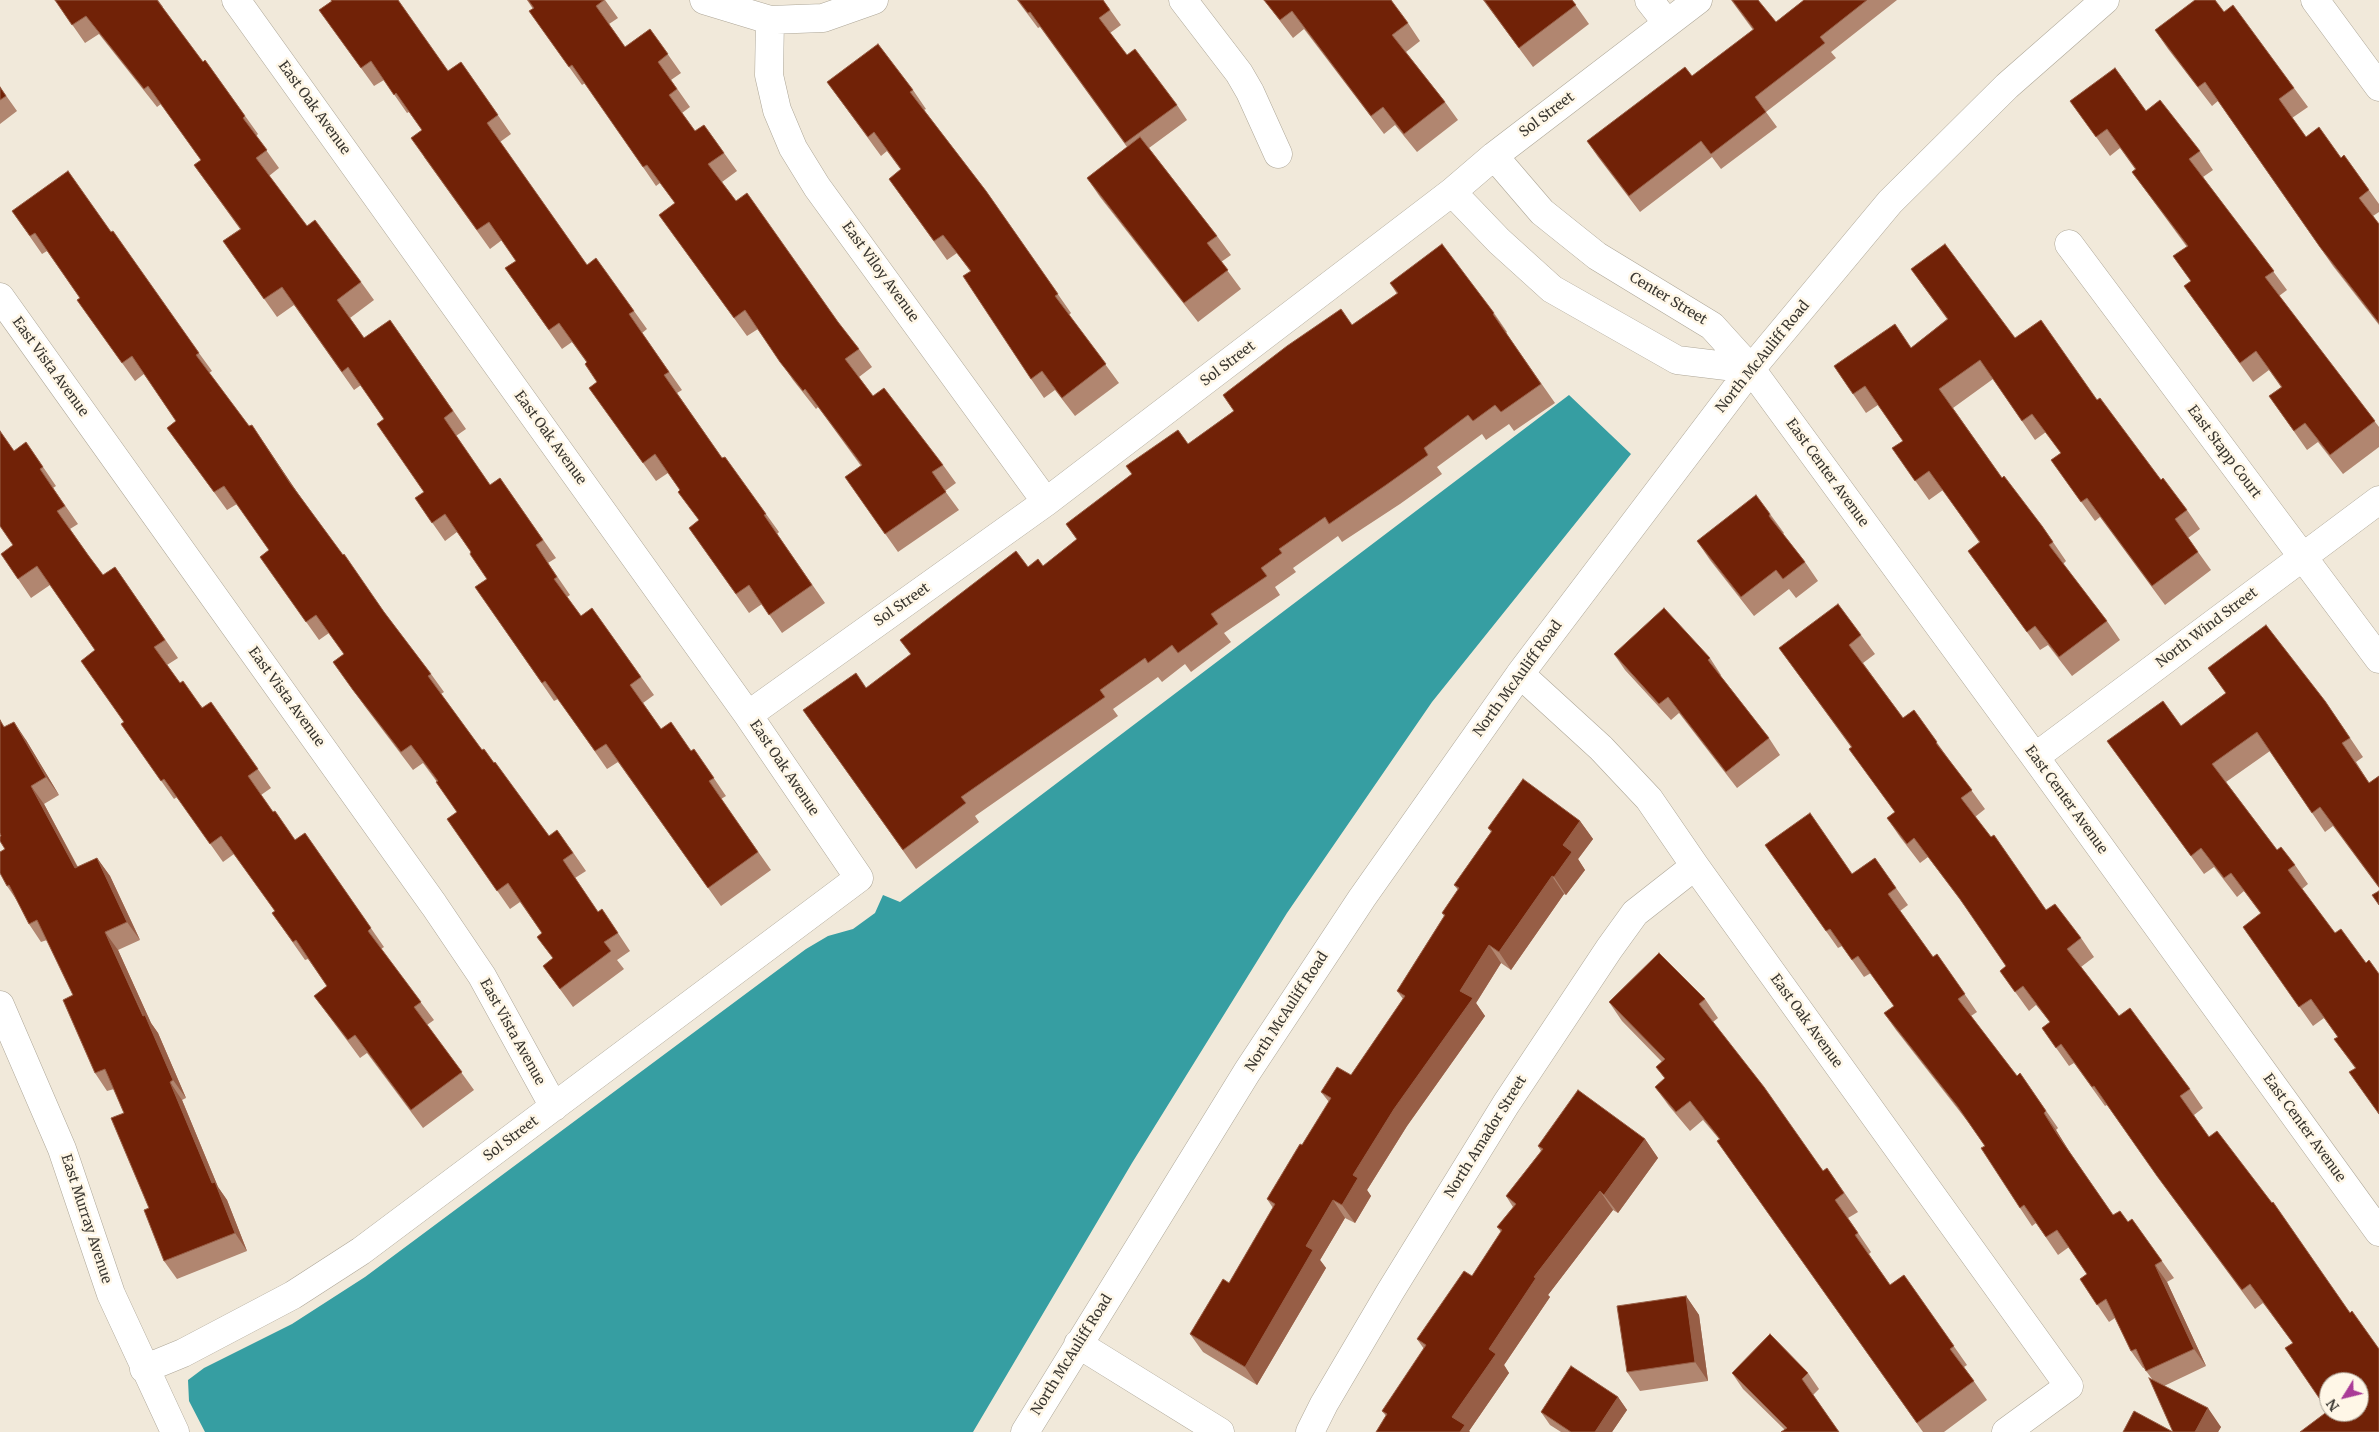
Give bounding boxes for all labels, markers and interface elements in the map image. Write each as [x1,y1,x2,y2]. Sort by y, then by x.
street label: East Oak Avenue [274,58,354,158]
street label: Sol Street [1516,89,1578,141]
street label: East Viloy Avenue [838,219,922,325]
street label: Center Street [1626,269,1710,329]
street label: North McAuliff Road [1713,298,1813,416]
street label: East Vista Avenue [8,314,92,420]
street label: Sol Street [1197,338,1259,390]
street label: East Oak Avenue [510,388,590,488]
street label: East Stapp Court [2184,402,2264,502]
street label: East Center Avenue [1782,416,1872,530]
street label: Sol Street [871,580,933,630]
street label: North Wind Street [2153,584,2261,672]
street label: North McAuliff Road [1470,618,1566,740]
street label: East Vista Avenue [244,644,328,750]
street label: East Oak Avenue [746,717,822,819]
street label: East Center Avenue [2021,743,2111,857]
street label: North McAuliff Road [1242,949,1332,1075]
street label: East Oak Avenue [1766,971,1846,1071]
street label: East Vista Avenue [476,976,548,1088]
street label: East Center Avenue [2259,1071,2349,1185]
street label: North Amador Street [1442,1073,1530,1201]
street label: Sol Street [480,1113,542,1165]
street label: East Murray Avenue [57,1152,115,1286]
street label: North McAuliff Road [1028,1292,1116,1418]
north arrow [2319,1372,2369,1422]
text: N [2322,1395,2343,1415]

